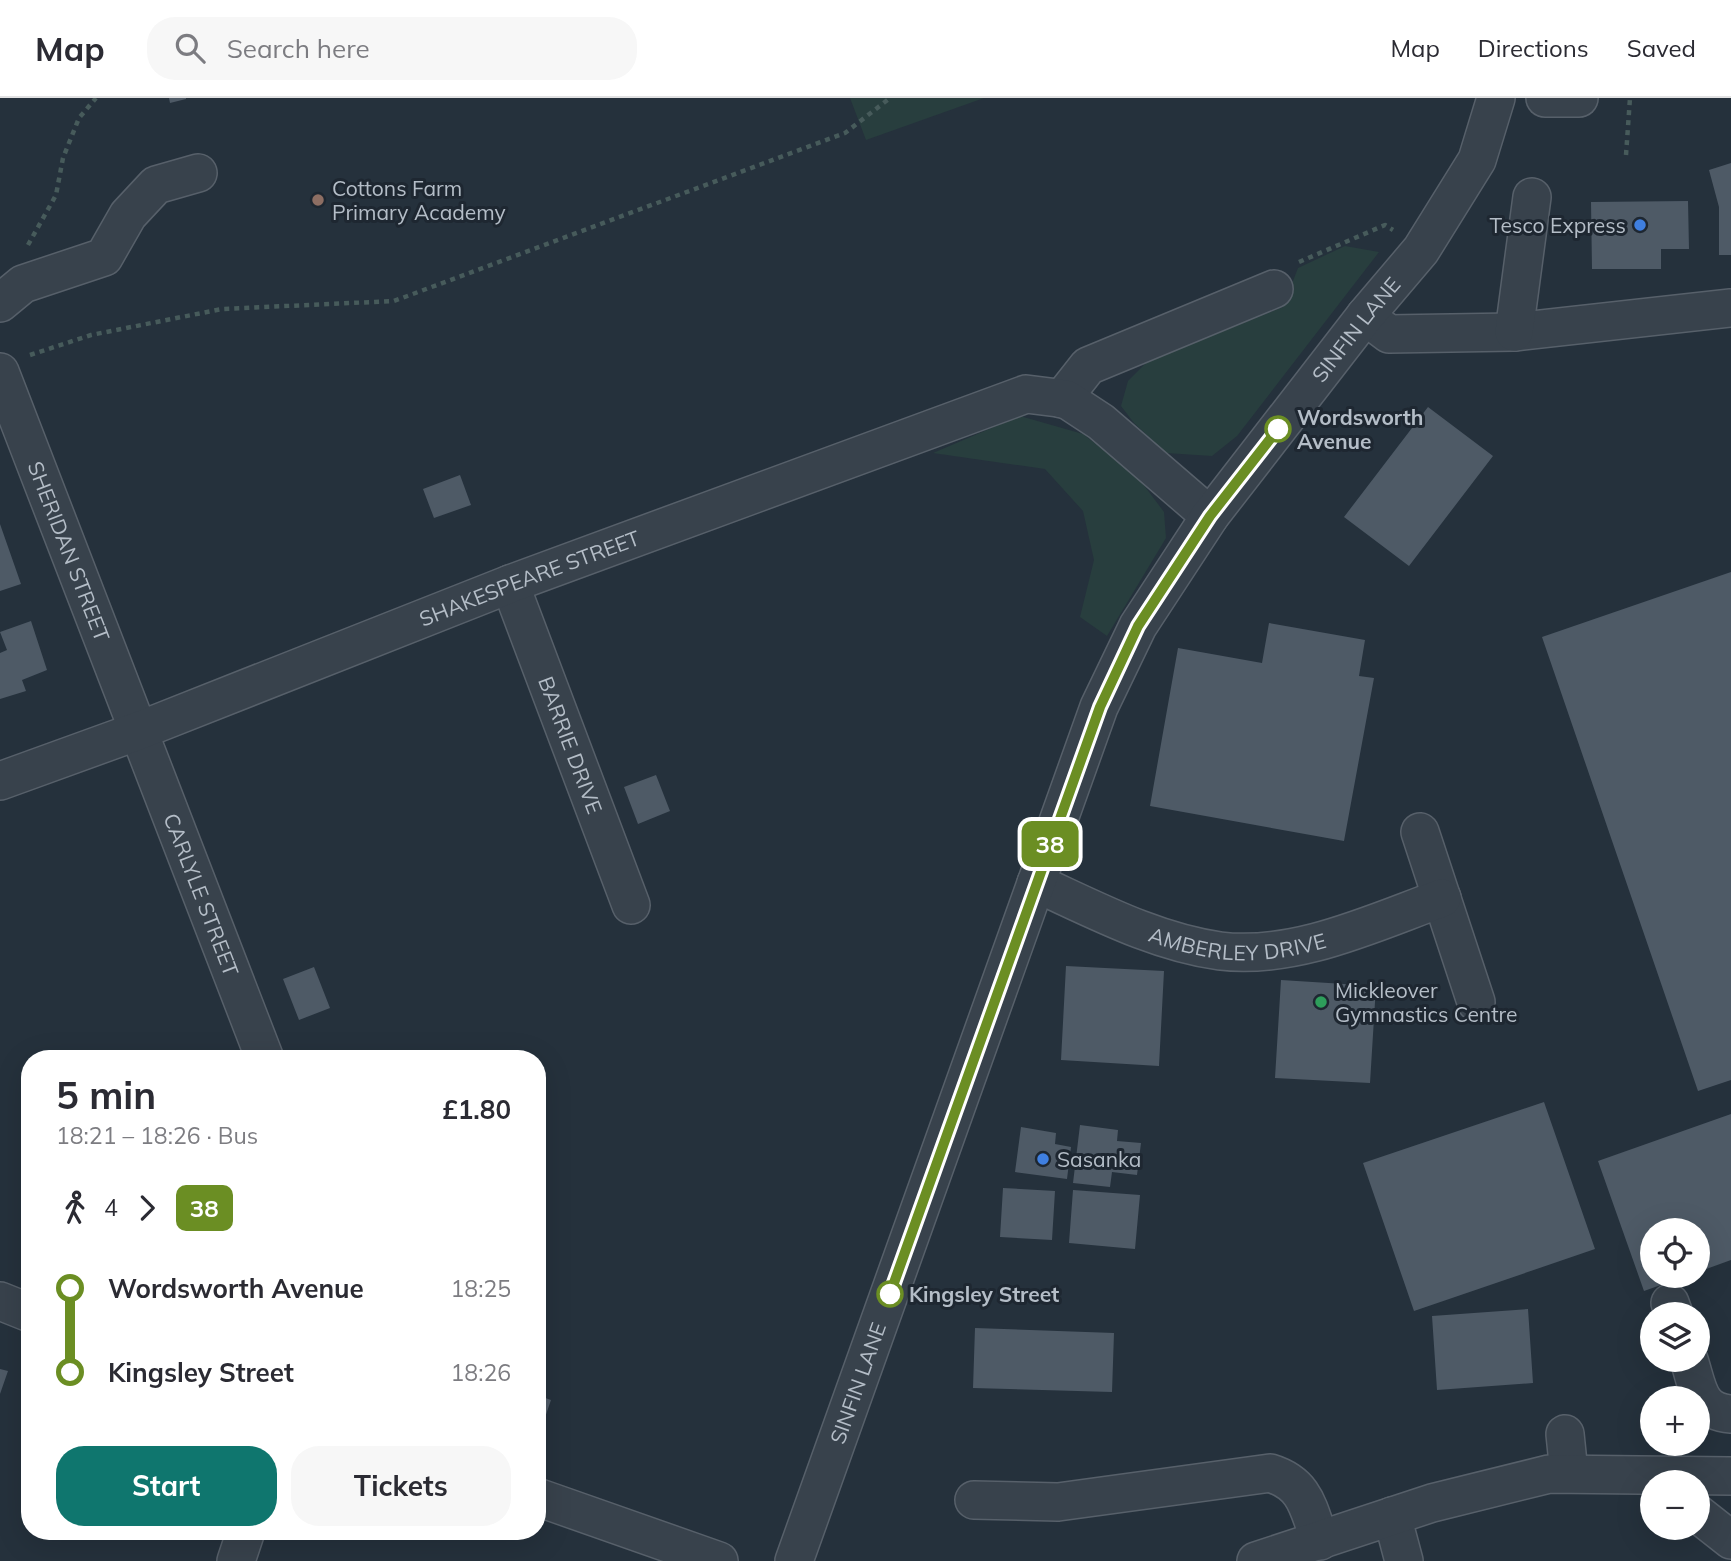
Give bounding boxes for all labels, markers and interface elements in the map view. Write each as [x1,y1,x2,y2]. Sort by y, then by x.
search box [147,17,637,80]
text: Map [35,28,105,69]
icon: search [171,29,209,67]
text: Search here [227,32,370,65]
text: Map [1390,33,1440,63]
text: Directions [1478,33,1589,63]
text: Saved [1627,33,1696,63]
place label: Cottons Farm Primary Academy [332,175,506,225]
marker: Cottons Farm Primary Academy [310,192,326,208]
place label: Tesco Express [1489,212,1626,238]
marker: Tesco Express [1632,217,1648,233]
street label: SINFIN LANE [1306,271,1406,387]
place label: Wordsworth Avenue [1297,404,1423,454]
marker: Wordsworth Avenue [1265,416,1291,442]
street label: SHERIDAN STREET [23,457,116,645]
street label: SHAKESPEARE STREET [415,524,644,632]
street label: BARRIE DRIVE [533,673,608,817]
street label: CARLYLE STREET [158,809,245,980]
line badge: 38 [1018,821,1082,867]
text: 38 [1036,829,1064,859]
street label: AMBERLEY DRIVE [1146,921,1329,965]
place label: Mickleover Gymnastics Centre [1335,977,1517,1027]
marker: Mickleover Gymnastics Centre [1313,994,1329,1010]
text: 5 min [56,1071,156,1119]
text: £1.80 [442,1093,511,1126]
text: 18:21 – 18:26 · Bus [56,1121,258,1150]
place label: Sasanka [1057,1146,1141,1172]
marker: Sasanka [1035,1151,1051,1167]
icon: walk [56,1189,94,1227]
icon: forward [128,1189,166,1227]
text: 4 [104,1193,118,1222]
text: 38 [190,1193,219,1223]
map controls [1640,1218,1710,1540]
button: locate [1640,1218,1710,1288]
text: Wordsworth Avenue [108,1272,364,1305]
text: 18:25 [451,1274,511,1303]
marker: Kingsley Street [877,1281,903,1307]
place label: Kingsley Street [909,1281,1059,1307]
button: layers [1640,1302,1710,1372]
street label: SINFIN LANE [824,1319,891,1447]
text: Kingsley Street [108,1356,294,1389]
text: 18:26 [451,1358,511,1387]
button: + [1640,1386,1710,1456]
button: Start [56,1446,277,1526]
button: Tickets [291,1446,511,1526]
button: − [1640,1470,1710,1540]

